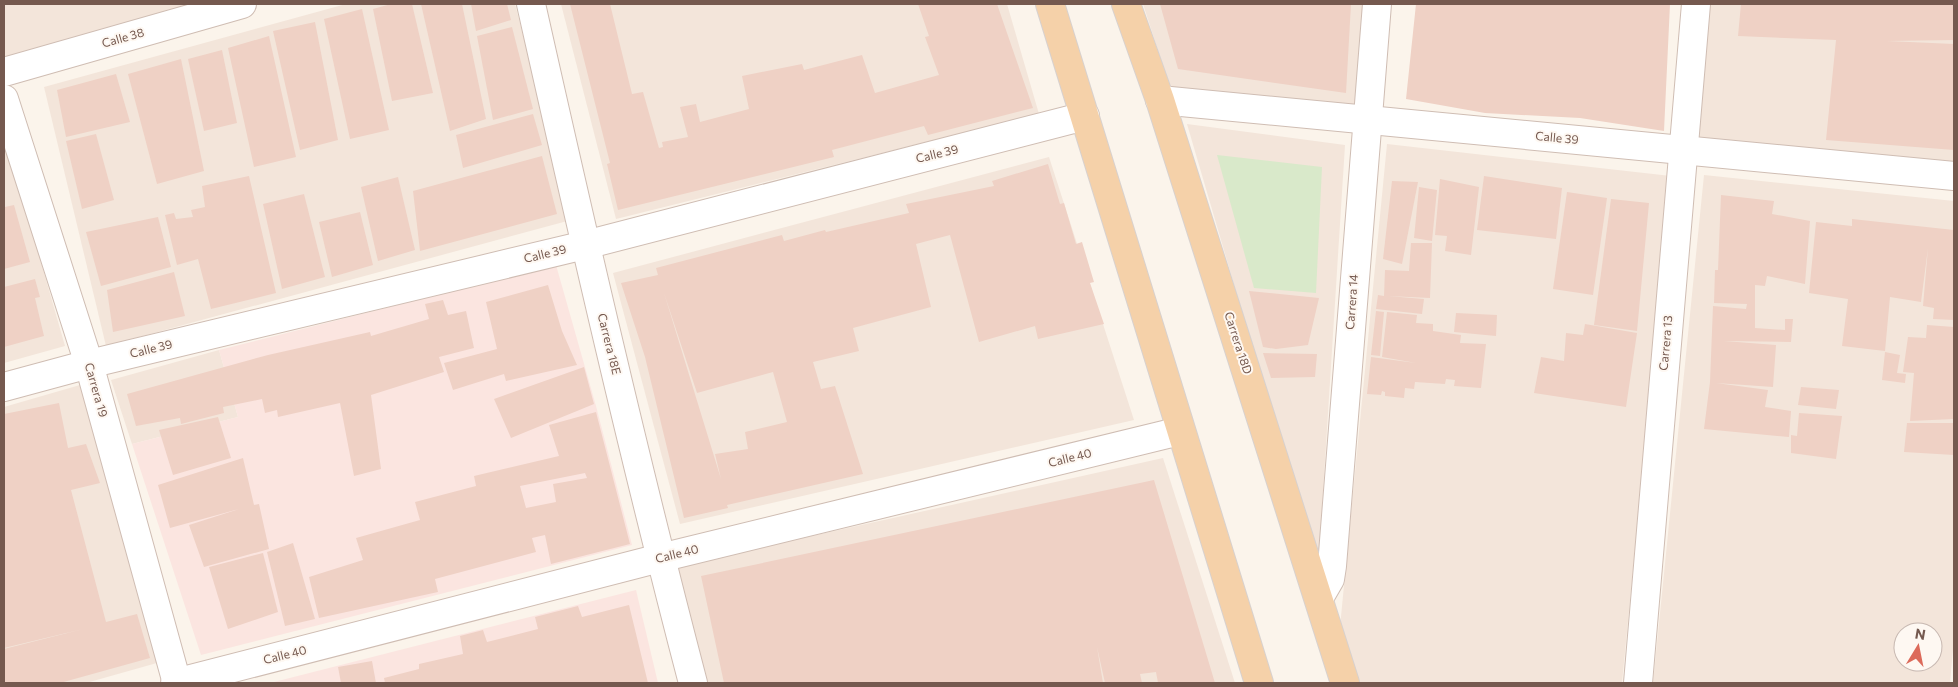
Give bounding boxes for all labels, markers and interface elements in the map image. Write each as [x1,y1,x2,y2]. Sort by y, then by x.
street label: Calle 38 [100,24,145,50]
street label: Calle 39 [1535,128,1579,146]
street label: Calle 39 [914,141,959,165]
street label: Calle 39 [522,241,567,265]
street label: Carrera 14 [1342,274,1360,330]
street label: Carrera 18D [1222,310,1256,376]
street label: Carrera 18E [596,312,624,376]
street label: Carrera 13 [1656,315,1674,371]
street label: Calle 39 [128,336,173,360]
street label: Carrera 19 [83,361,111,419]
street label: Calle 40 [1047,445,1093,469]
street label: Calle 40 [654,541,700,565]
north arrow [1893,622,1943,672]
text: N [1914,624,1927,643]
street label: Calle 40 [262,642,308,666]

